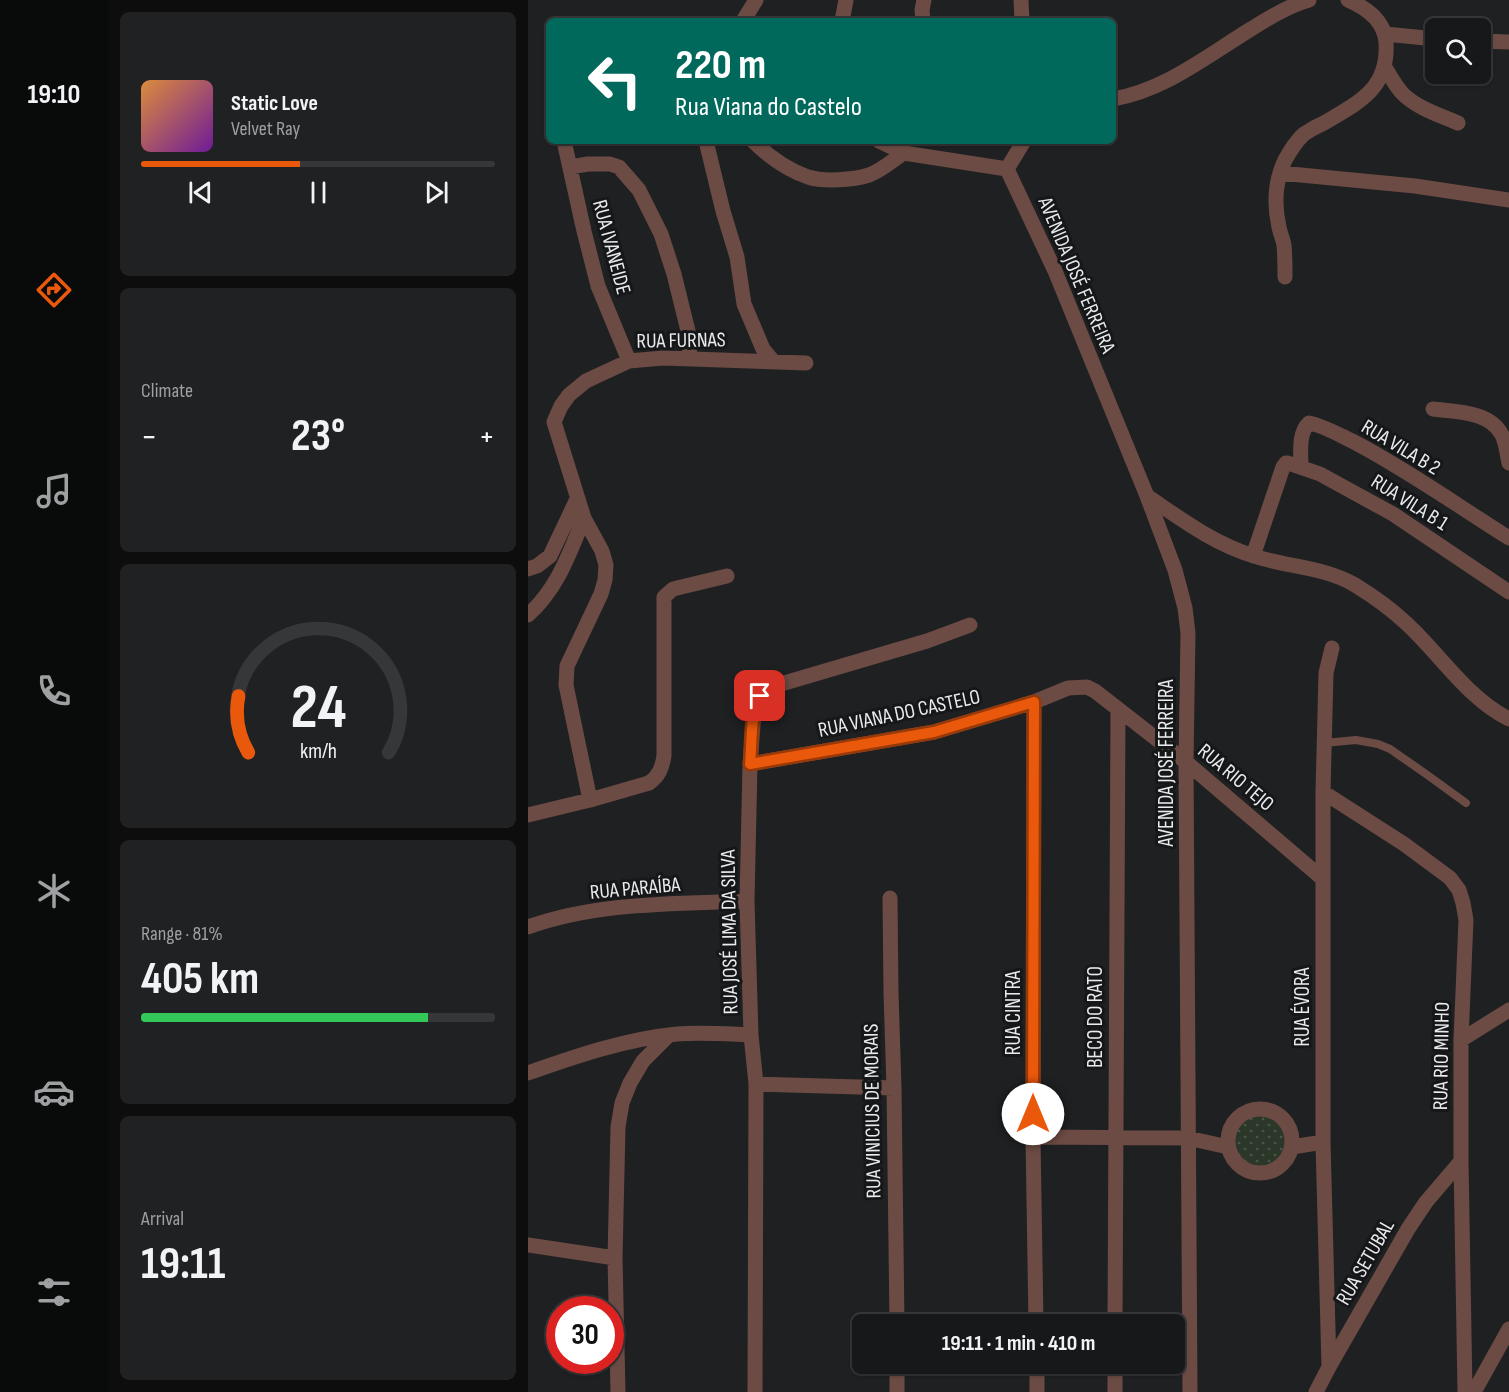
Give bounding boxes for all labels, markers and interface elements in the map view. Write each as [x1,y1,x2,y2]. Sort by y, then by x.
map controls [1425,18,1491,84]
button: search [1425,18,1491,84]
text: 220 m [675,40,766,91]
icon: left [576,42,654,120]
text: 19:10 [28,79,80,111]
text: Static Love [231,90,318,117]
text: Rua Viana do Castelo [675,91,862,123]
text: Velvet Ray [231,117,300,141]
icon: previous [184,176,217,209]
icon: pause [302,176,335,209]
icon: next [420,176,453,209]
street label: AVENIDA JOSÉ FERREIRA [1032,192,1121,358]
street label: RUA IVANEIDE [587,197,636,297]
icon: directions [33,269,75,311]
street label: RUA FURNAS [636,327,726,354]
text: Climate [141,379,193,403]
text: 23° [291,409,345,464]
street label: RUA VILA B 2 [1357,414,1445,481]
text: − [141,417,157,457]
text: + [479,417,495,457]
street label: RUA VILA B 1 [1367,469,1453,536]
icon: music [33,470,75,512]
icon: phone [33,670,75,712]
pin [734,670,785,721]
text: 24 [290,671,346,746]
street label: AVENIDA JOSÉ FERREIRA [1154,678,1179,848]
icon: arrive [743,679,776,712]
street label: RUA VIANA DO CASTELO [816,684,982,743]
street label: RUA RIO TEJO [1193,738,1279,816]
text: km/h [299,739,337,764]
street label: RUA JOSÉ LIMA DA SILVA [716,848,743,1015]
icon: climate [33,870,75,912]
street label: RUA PARAÍBA [589,872,682,905]
text: Range · 81% [141,922,223,946]
text: 405 km [141,952,259,1007]
street label: BECO DO RATO [1083,966,1108,1068]
street label: RUA ÉVORA [1290,966,1315,1046]
street label: RUA CINTRA [1001,970,1026,1055]
street label: RUA RIO MINHO [1428,1002,1455,1110]
street label: RUA VINICIUS DE MORAIS [858,1023,887,1199]
icon: car [33,1071,75,1113]
position arrow [1001,1082,1065,1146]
text: Arrival [141,1207,184,1231]
street label: RUA SETUBAL [1331,1215,1400,1310]
text: 19:11 [141,1237,225,1292]
icon: filters [33,1271,75,1313]
speed limit sign: 30 [546,1296,624,1374]
text: 19:11 · 1 min · 410 m [942,1330,1095,1357]

